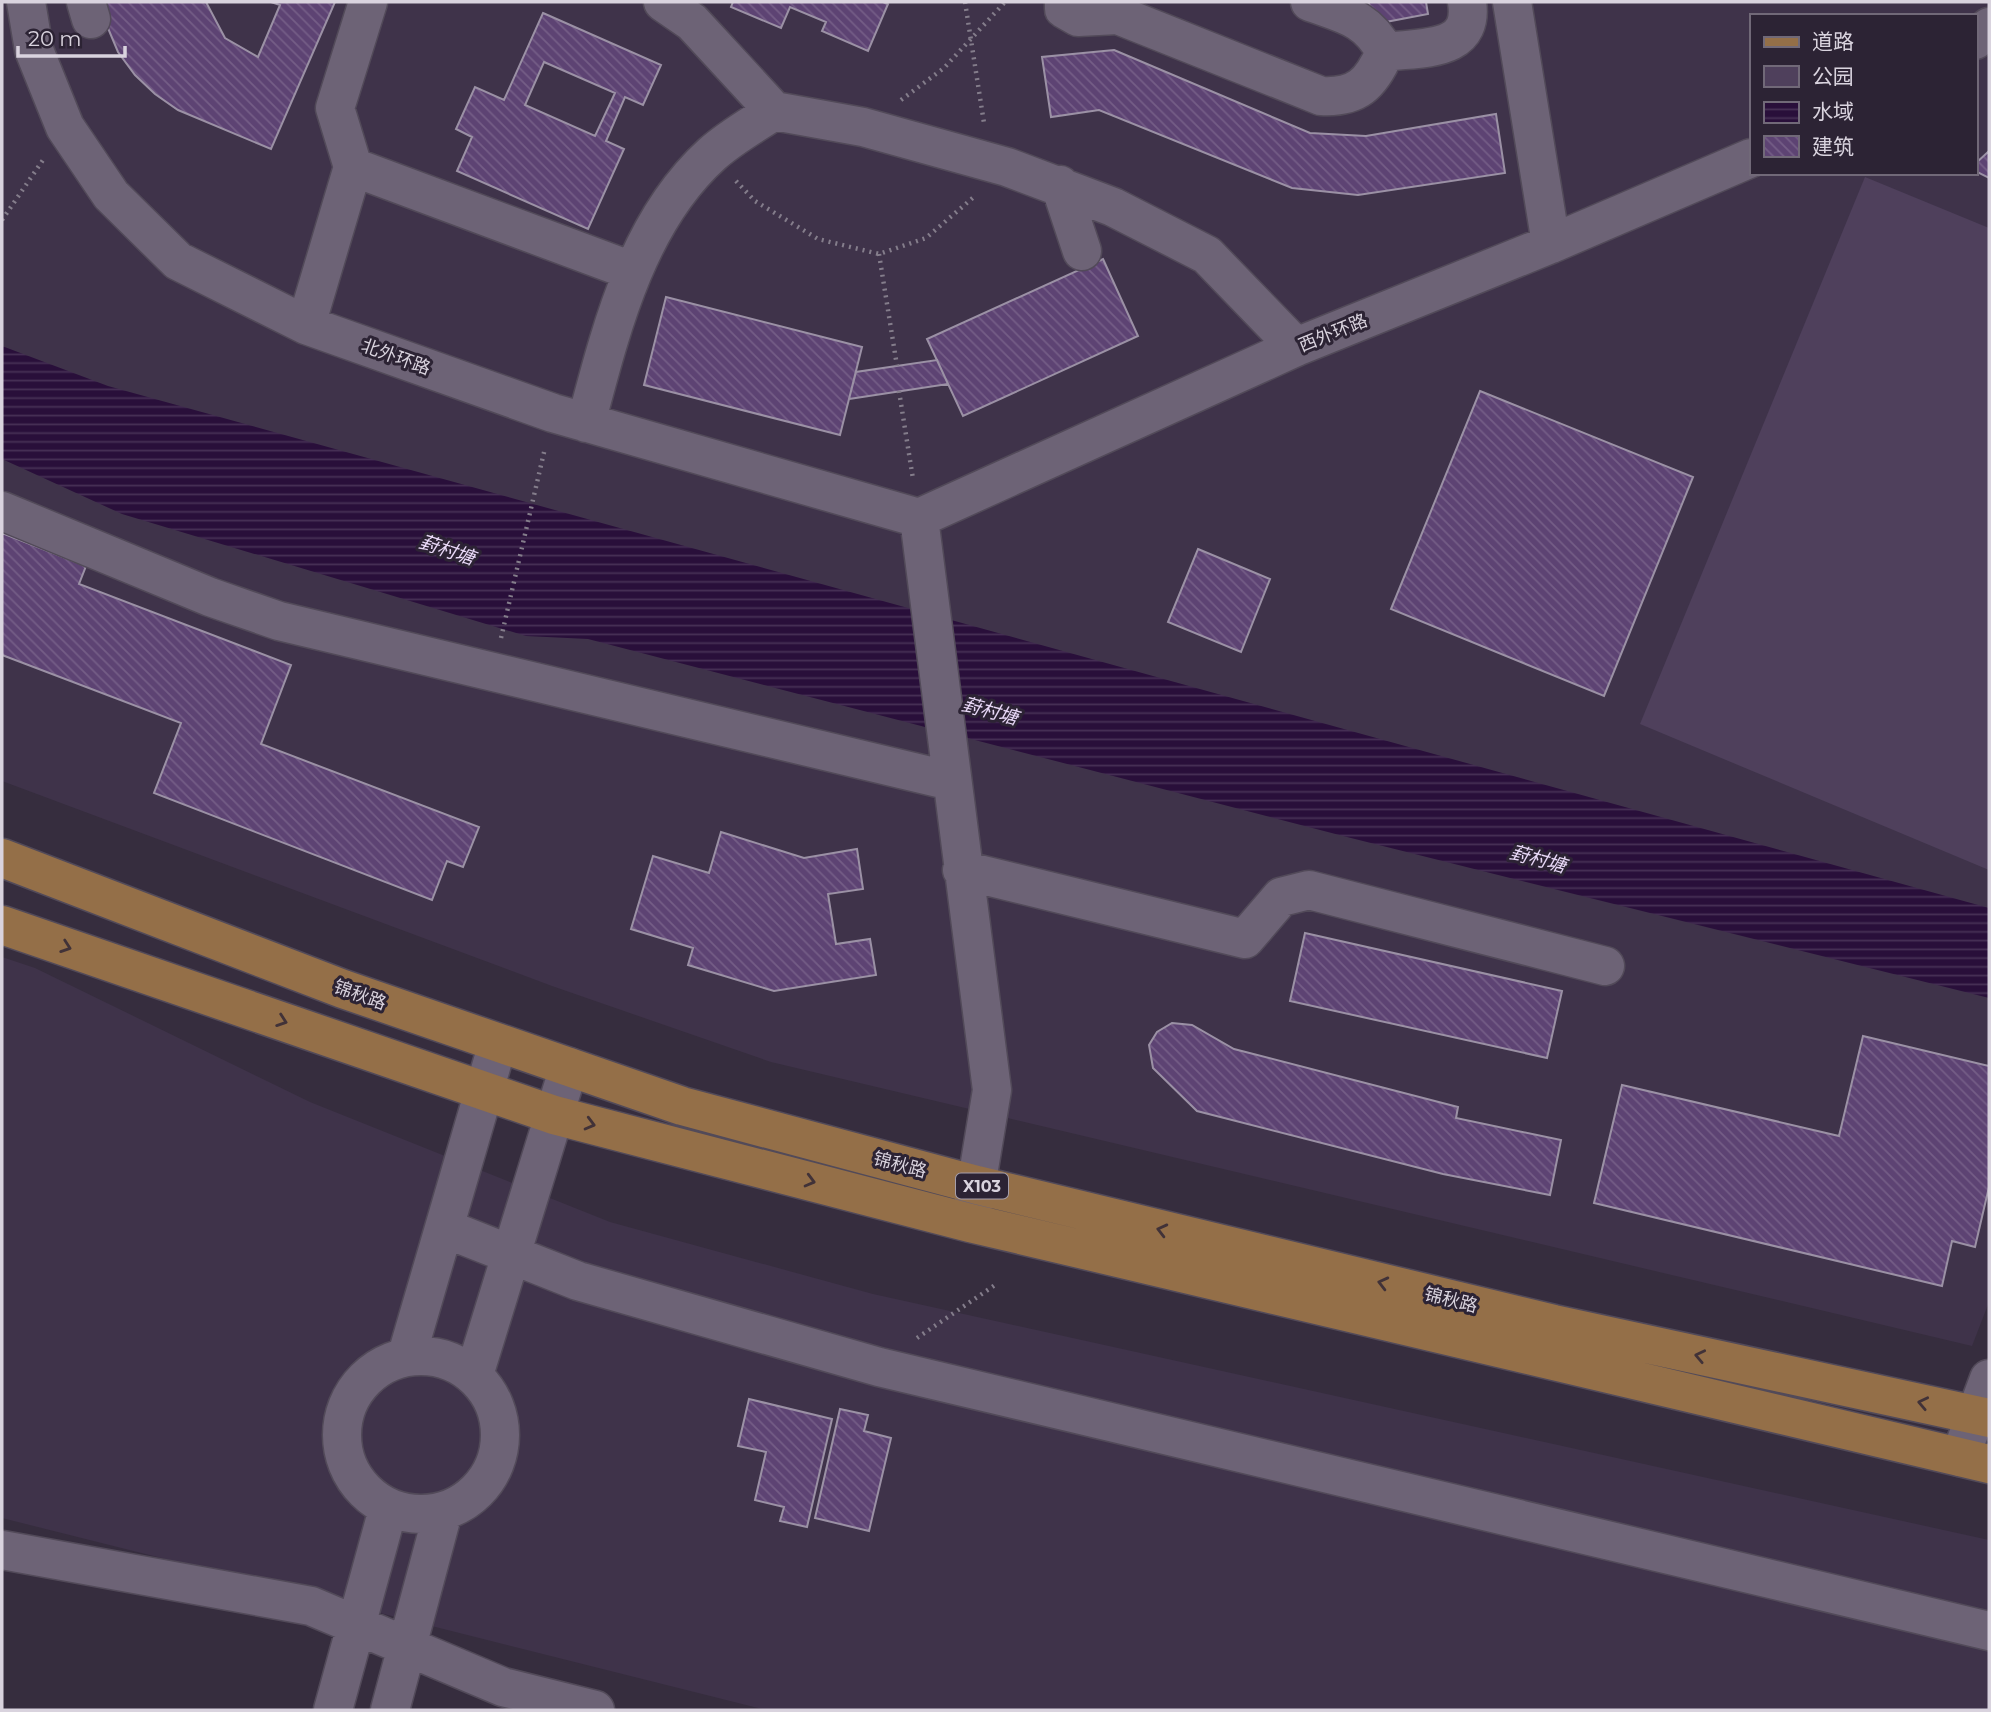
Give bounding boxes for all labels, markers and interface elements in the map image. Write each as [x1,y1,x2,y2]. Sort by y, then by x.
scale bar [18,14,124,58]
legend [1750,14,1977,175]
text: 20 m [28,26,82,51]
text: 道路 [1812,29,1854,54]
text: 公园 [1812,64,1854,89]
text: 水域 [1812,99,1854,124]
text: 建筑 [1812,134,1854,159]
street label: 西外环路 [1296,309,1370,357]
street label: 北外环路 [358,334,434,380]
water label: 葑村塘 [416,530,481,571]
water label: 葑村塘 [959,693,1023,730]
water label: 葑村塘 [1507,841,1571,878]
one-way arrow [60,939,72,953]
street label: 锦秋路 [331,975,389,1015]
one-way arrow [275,1012,287,1027]
one-way arrow [584,1116,596,1130]
street label: 锦秋路 [871,1147,929,1183]
one-way arrow [804,1173,816,1187]
road number: X103 [956,1174,1008,1198]
one-way arrow [1156,1224,1168,1238]
one-way arrow [1377,1277,1389,1291]
street label: 锦秋路 [1422,1283,1480,1317]
one-way arrow [1694,1349,1706,1364]
one-way arrow [1917,1397,1929,1412]

